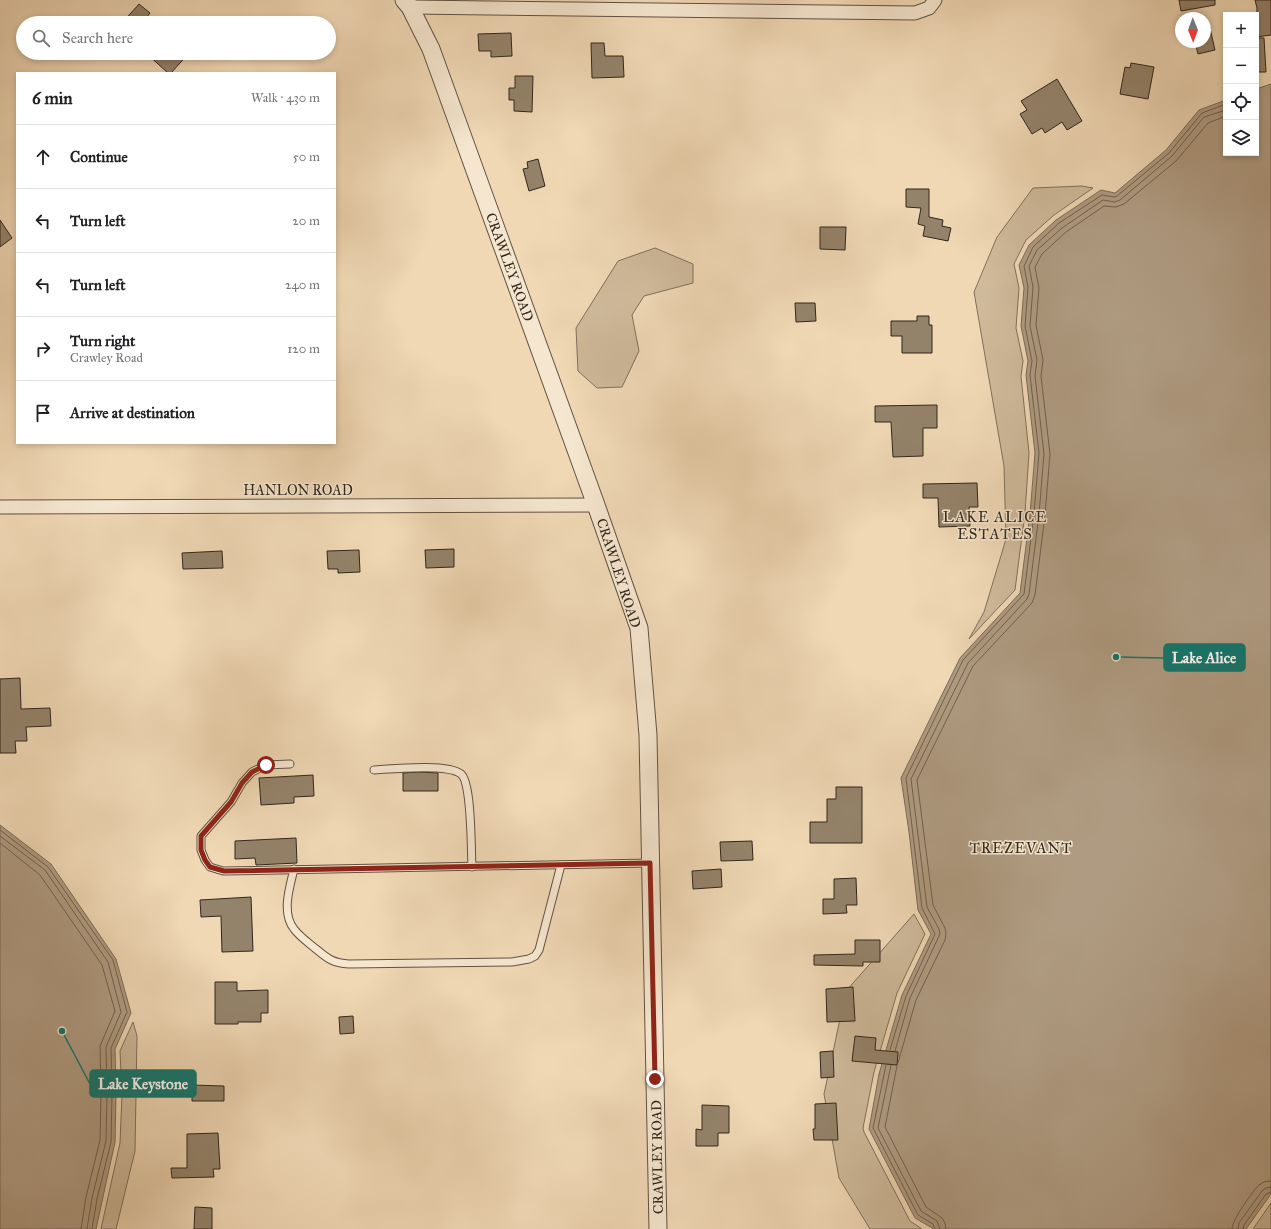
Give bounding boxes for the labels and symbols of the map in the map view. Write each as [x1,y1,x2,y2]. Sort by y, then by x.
north arrow [1175,12,1211,48]
street label: CRAWLEY ROAD [482,211,537,324]
street label: HANLON ROAD [243,482,353,499]
district label: LAKE ALICE ESTATES [943,508,1047,543]
street label: CRAWLEY ROAD [593,516,644,630]
callout: Lake Alice [1164,644,1245,671]
text: Lake Alice [1172,649,1237,667]
route start [257,756,275,774]
district label: TREZEVANT [969,839,1073,857]
callout: Lake Keystone [90,1070,196,1097]
route end [646,1070,664,1088]
text: Lake Keystone [98,1075,189,1094]
street label: CRAWLEY ROAD [648,1100,667,1214]

